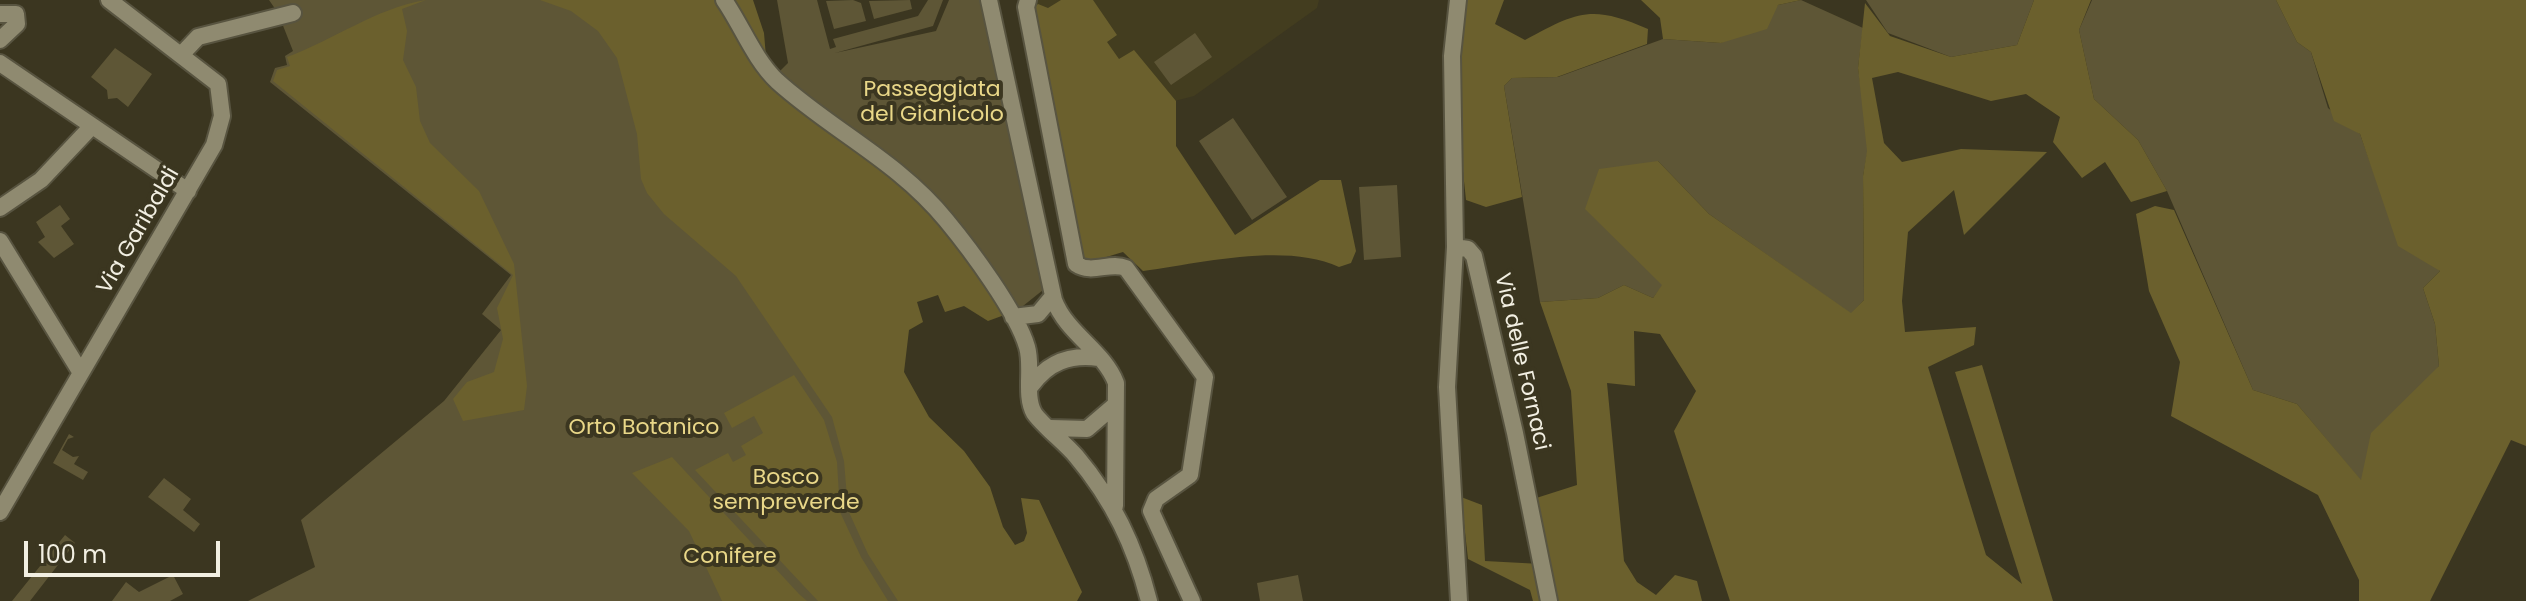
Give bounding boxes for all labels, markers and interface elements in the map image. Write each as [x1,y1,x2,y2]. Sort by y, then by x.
park label: Passeggiata del Gianicolo [860,77,1004,128]
street label: Via Garibaldi [92,163,186,299]
street label: Via delle Fornaci [1488,271,1554,453]
park label: Orto Botanico [569,415,719,441]
park label: Bosco sempreverde [712,465,860,516]
scale bar [28,525,224,575]
text: 100 m [38,538,107,571]
park label: Conifere [683,544,777,570]

